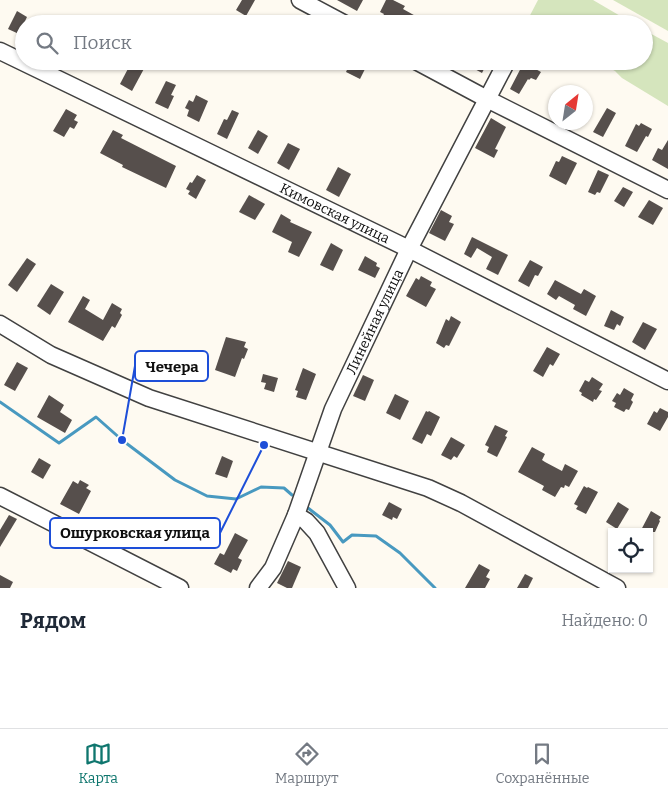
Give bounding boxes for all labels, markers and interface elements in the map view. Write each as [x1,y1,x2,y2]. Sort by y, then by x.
search box [15,15,653,70]
icon: search [33,29,61,57]
text: Поиск [73,31,132,54]
north arrow [548,85,593,130]
street label: Кимовская улица [277,180,393,247]
street label: Линейная улица [343,266,407,377]
callout: Чечера [135,351,208,381]
text: Чечера [145,358,199,376]
callout: Ошурковская улица [50,518,220,548]
text: Ошурковская улица [60,524,211,542]
map controls [608,528,653,573]
button: locate [608,528,653,573]
text: Рядом [20,608,86,634]
text: Найдено: 0 [561,611,648,630]
tab: Карта [79,740,118,787]
tab: Маршрут [275,740,338,787]
tab: Сохранённые [495,740,589,787]

